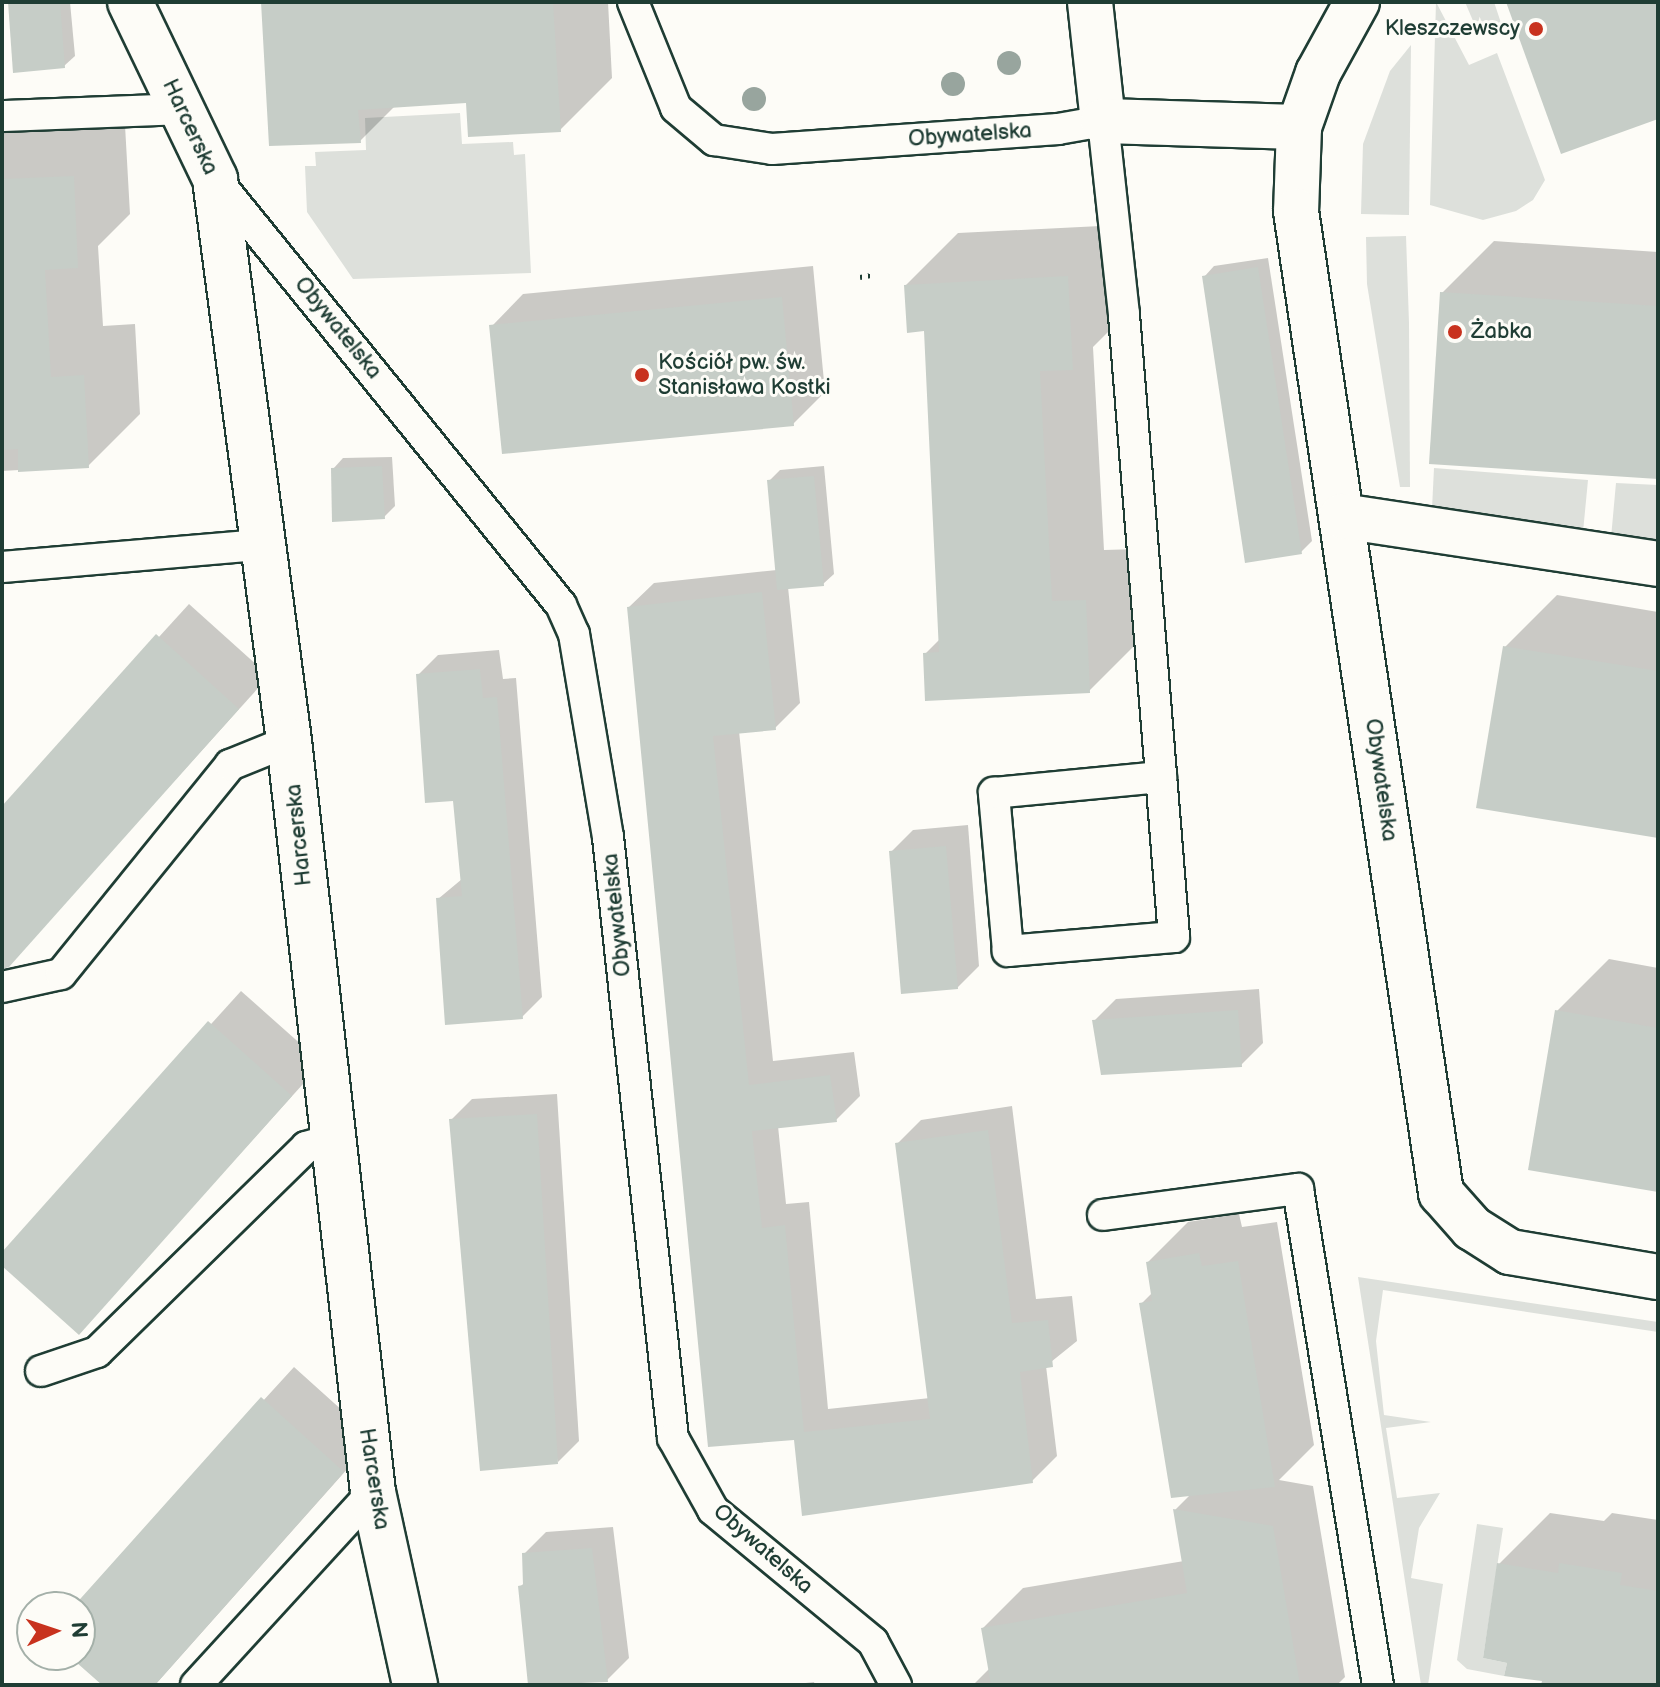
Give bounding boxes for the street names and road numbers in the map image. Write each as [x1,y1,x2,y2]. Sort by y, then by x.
street label: Harcerska [156,75,224,179]
street label: Obywatelska [907,118,1033,152]
street label: Obywatelska [289,272,387,384]
street label: Obywatelska [1359,717,1403,843]
street label: Harcerska [281,783,317,887]
street label: Obywatelska [597,852,637,978]
street label: Harcerska [353,1426,395,1532]
street label: Obywatelska [708,1498,818,1600]

